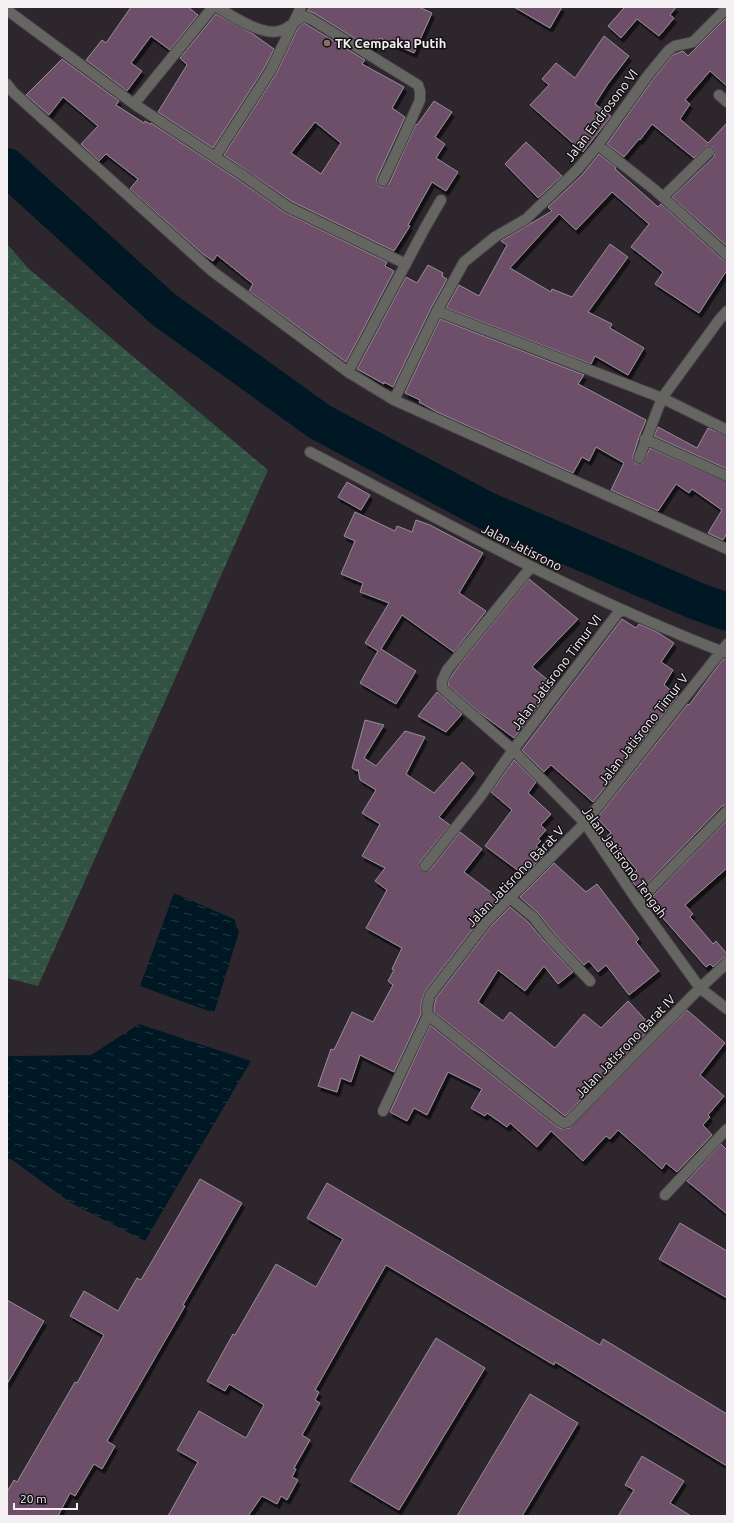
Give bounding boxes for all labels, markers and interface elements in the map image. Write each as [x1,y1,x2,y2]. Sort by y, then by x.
place label: TK Cempaka Putih [335,36,446,50]
marker: TK Cempaka Putih [322,38,332,48]
street label: Jalan Endrosono VI [562,66,640,164]
street label: Jalan Jatisrono [480,521,564,573]
street label: Jalan Jatisrono Timur VI [508,612,604,732]
street label: Jalan Jatisrono Timur V [595,670,691,787]
street label: Jalan Jatisrono Tengah [580,804,670,920]
street label: Jalan Jatisrono Barat V [463,822,567,929]
street label: Jalan Jatisrono Barat IV [572,991,678,1100]
scale bar [14,1485,77,1511]
text: 20 m [20,1492,47,1505]

